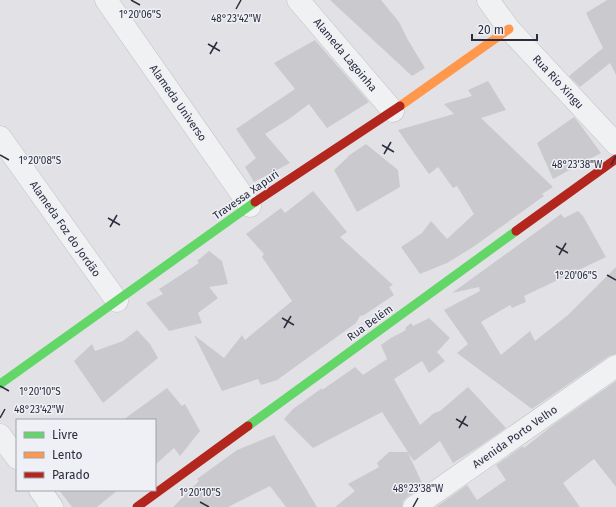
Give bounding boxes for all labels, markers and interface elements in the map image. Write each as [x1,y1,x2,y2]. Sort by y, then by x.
text: 1°20'06"S [119,9,162,21]
text: 48°23'42"W [211,13,262,25]
street label: Alameda Lagoinha [311,16,379,94]
scale bar [472,16,537,42]
text: 20 m [478,23,504,37]
street label: Rua Rio Xingu [530,52,586,112]
street label: Alameda Universo [147,62,209,144]
text: 1°20'08"S [19,155,62,167]
text: 48°23'38"W [552,159,603,171]
street label: Travessa Xapuri [211,167,281,223]
street label: Alameda Foz do Jordão [27,179,103,279]
text: 1°20'06"S [555,270,598,282]
street label: Rua Belém [345,302,395,344]
text: 1°20'10"S [19,386,61,398]
street label: Avenida Porto Velho [470,403,560,471]
text: 48°23'42"W [14,404,65,416]
legend [16,419,156,491]
text: Livre [52,428,78,442]
text: Lento [52,448,82,462]
text: Parado [52,468,90,482]
text: 48°23'38"W [393,483,444,495]
text: 1°20'10"S [179,487,221,499]

